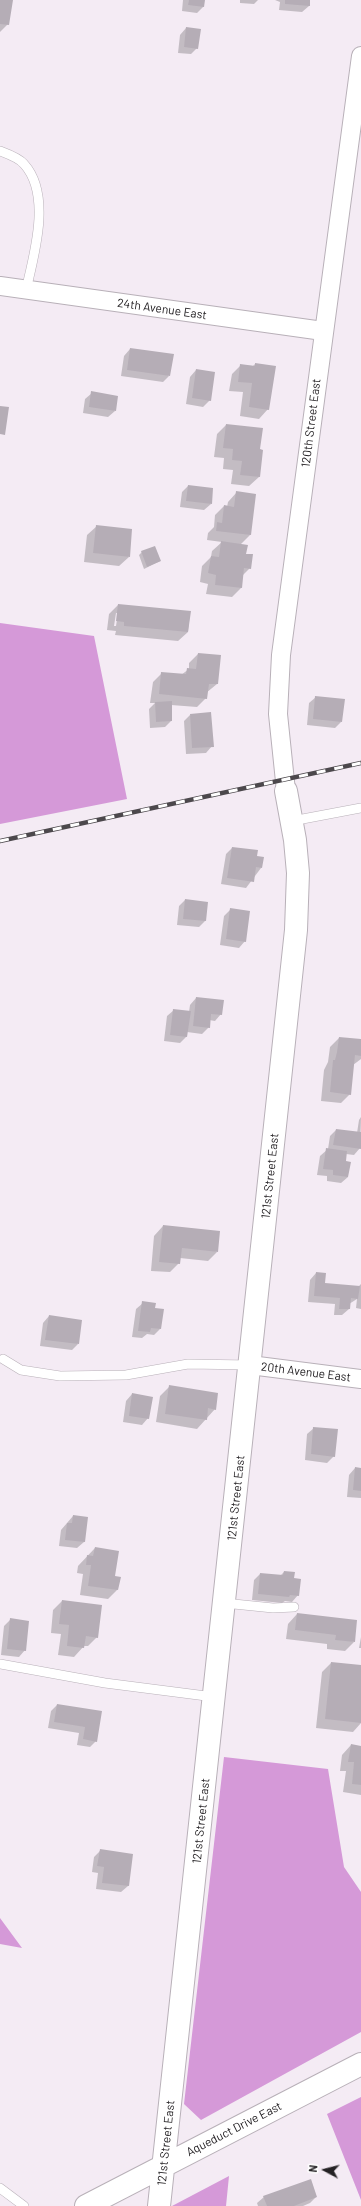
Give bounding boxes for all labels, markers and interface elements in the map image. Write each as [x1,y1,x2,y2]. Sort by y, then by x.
street label: 24th Avenue East [116,296,208,322]
street label: 120th Street East [298,378,324,468]
street label: 121st Street East [258,1133,282,1219]
street label: 20th Avenue East [260,1359,352,1385]
street label: 121st Street East [224,1455,248,1541]
street label: 121st Street East [189,1778,213,1864]
street label: Aqueduct Drive East [184,2099,284,2159]
street label: 121st Street East [154,2100,178,2186]
north arrow [305,2150,345,2190]
text: N [306,2164,319,2173]

